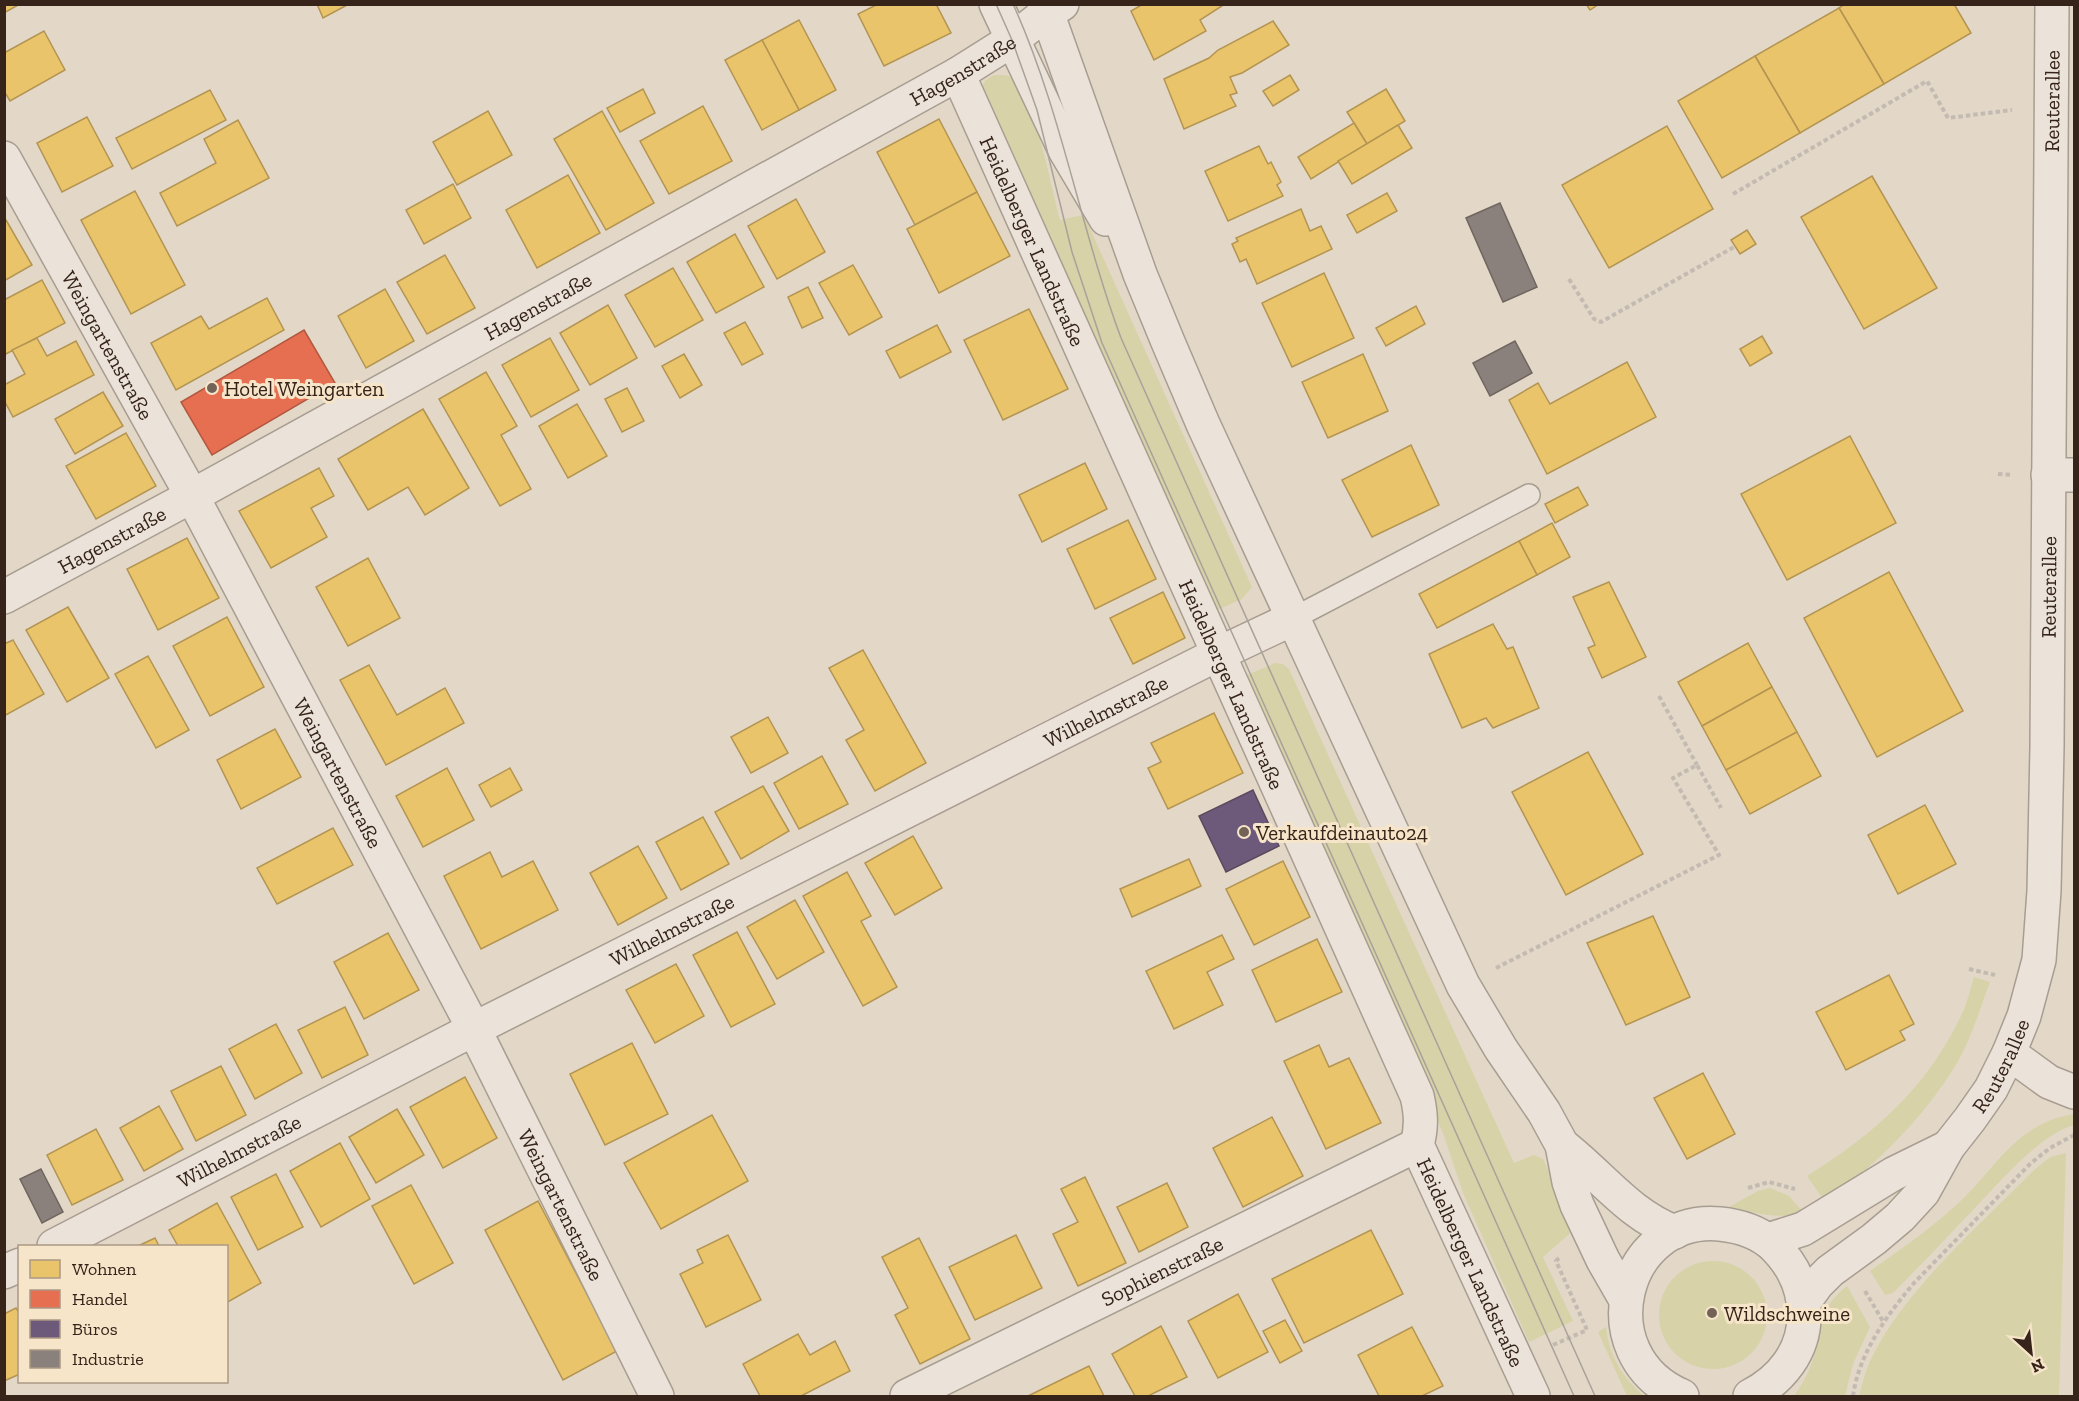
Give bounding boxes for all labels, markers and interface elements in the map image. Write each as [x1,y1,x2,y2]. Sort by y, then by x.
street label: Hagenstraße [905,28,1020,111]
street label: Reuterallee [2039,50,2064,152]
street label: Heidelberger Landstraße [975,132,1091,350]
street label: Weingartenstraße [57,266,159,424]
street label: Hagenstraße [480,266,596,345]
place label: Hotel Weingarten [224,376,384,401]
marker: Hotel Weingarten [205,381,219,395]
street label: Hagenstraße [53,500,170,578]
street label: Reuterallee [2035,536,2061,638]
street label: Heidelberger Landstraße [1174,575,1290,793]
street label: Wilhelmstraße [1039,669,1172,752]
street label: Weingartenstraße [289,694,388,852]
place label: Verkaufdeinauto24 [1255,820,1428,845]
marker: Verkaufdeinauto24 [1237,825,1251,839]
street label: Wilhelmstraße [605,888,738,971]
street label: Reuterallee [1966,1015,2034,1117]
street label: Wilhelmstraße [173,1108,305,1193]
street label: Weingartenstraße [513,1125,610,1285]
street label: Heidelberger Landstraße [1412,1154,1530,1371]
street label: Sophienstraße [1097,1230,1227,1311]
legend [18,1245,228,1383]
text: Wohnen [72,1258,137,1280]
text: Handel [72,1288,128,1310]
place label: Wildschweine [1724,1301,1850,1326]
marker: Wildschweine [1705,1306,1719,1320]
text: Büros [72,1318,118,1340]
north arrow [2001,1323,2061,1383]
text: Industrie [72,1348,144,1370]
text: N [2028,1355,2047,1377]

